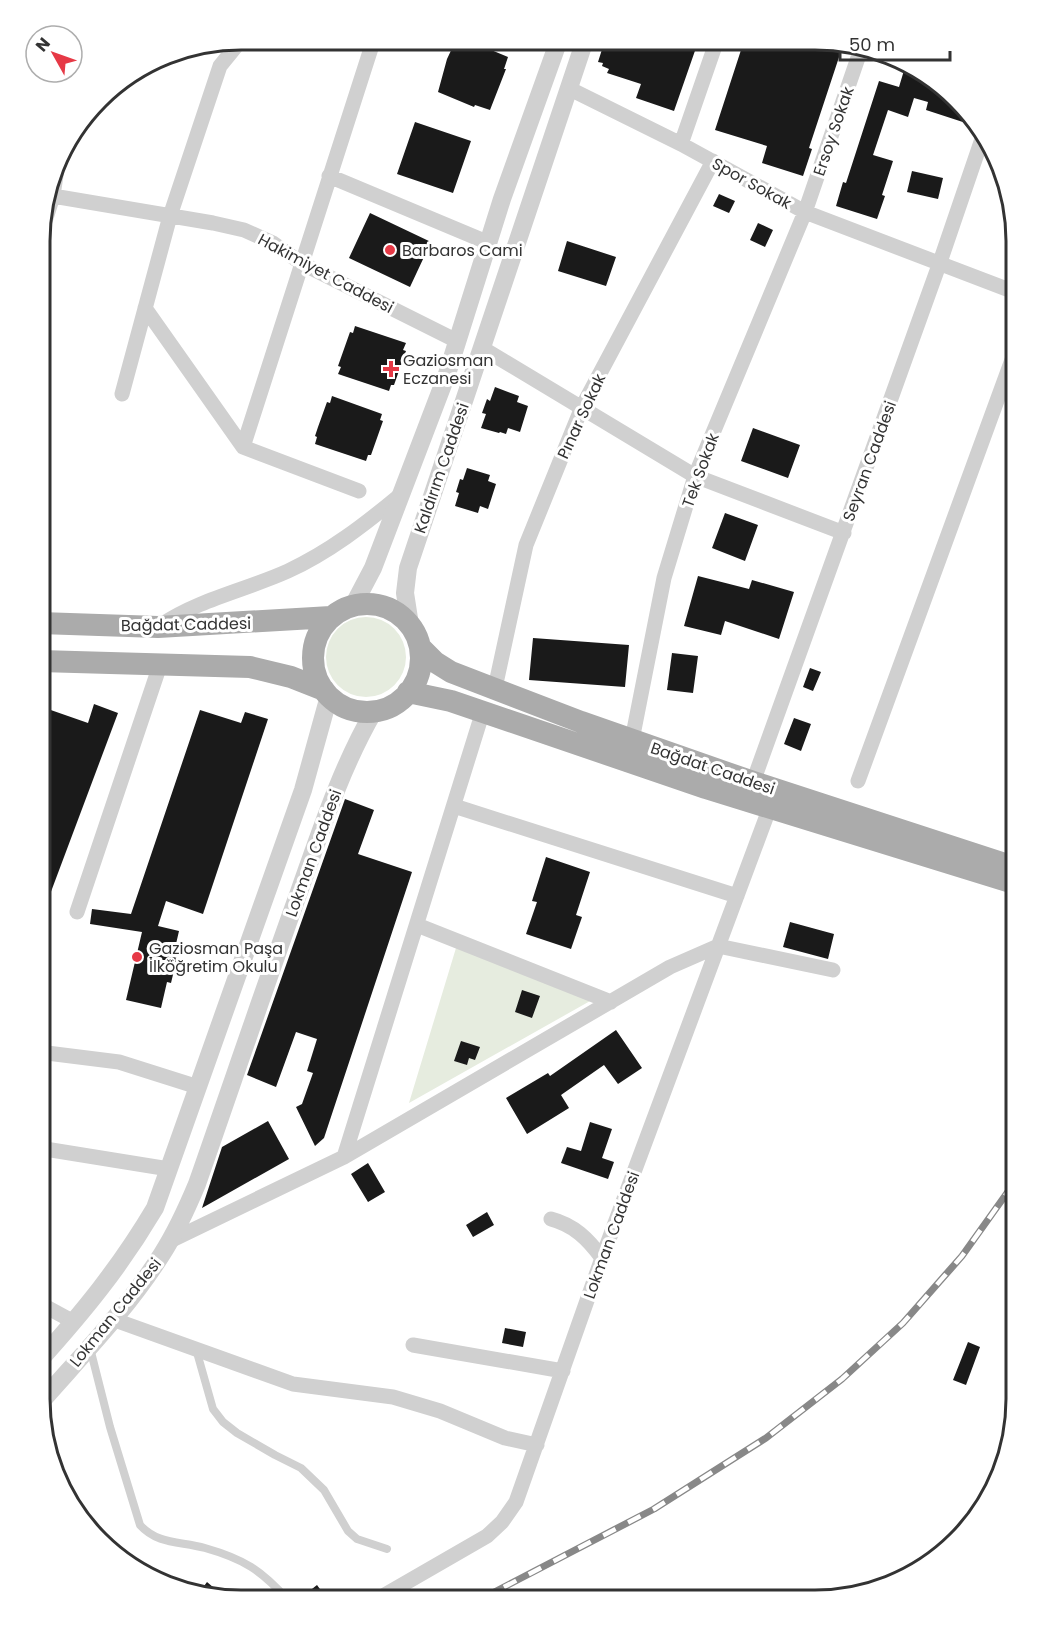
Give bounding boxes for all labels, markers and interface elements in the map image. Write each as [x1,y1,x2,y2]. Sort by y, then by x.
north arrow [24,24,84,84]
scale bar [840,24,950,62]
text: 50 m [849,32,895,57]
text: N [30,33,56,57]
street label: Ersoy Sokak [807,83,860,179]
street label: Spor Sokak [708,152,796,215]
street label: Hakimiyet Caddesi [254,228,398,319]
place label: Barbaros Cami [402,239,523,262]
marker: Barbaros Cami [383,243,397,257]
place label: Gaziosman Eczanesi [403,349,494,390]
marker: Gaziosman Eczanesi [384,362,398,376]
street label: Pınar Sokak [552,369,612,463]
street label: Seyran Caddesi [837,398,902,525]
street label: Kaldırım Caddesi [408,400,475,537]
street label: Tek Sokak [676,429,725,511]
street label: Bağdat Caddesi [121,612,251,637]
street label: Bağdat Caddesi [648,736,778,801]
street label: Lokman Caddesi [280,786,347,920]
place label: Gaziosman Paşa İlköğretim Okulu [149,937,283,978]
marker: Gaziosman Paşa İlköğretim Okulu [130,950,144,964]
street label: Lokman Caddesi [578,1168,645,1302]
street label: Lokman Caddesi [64,1253,167,1372]

